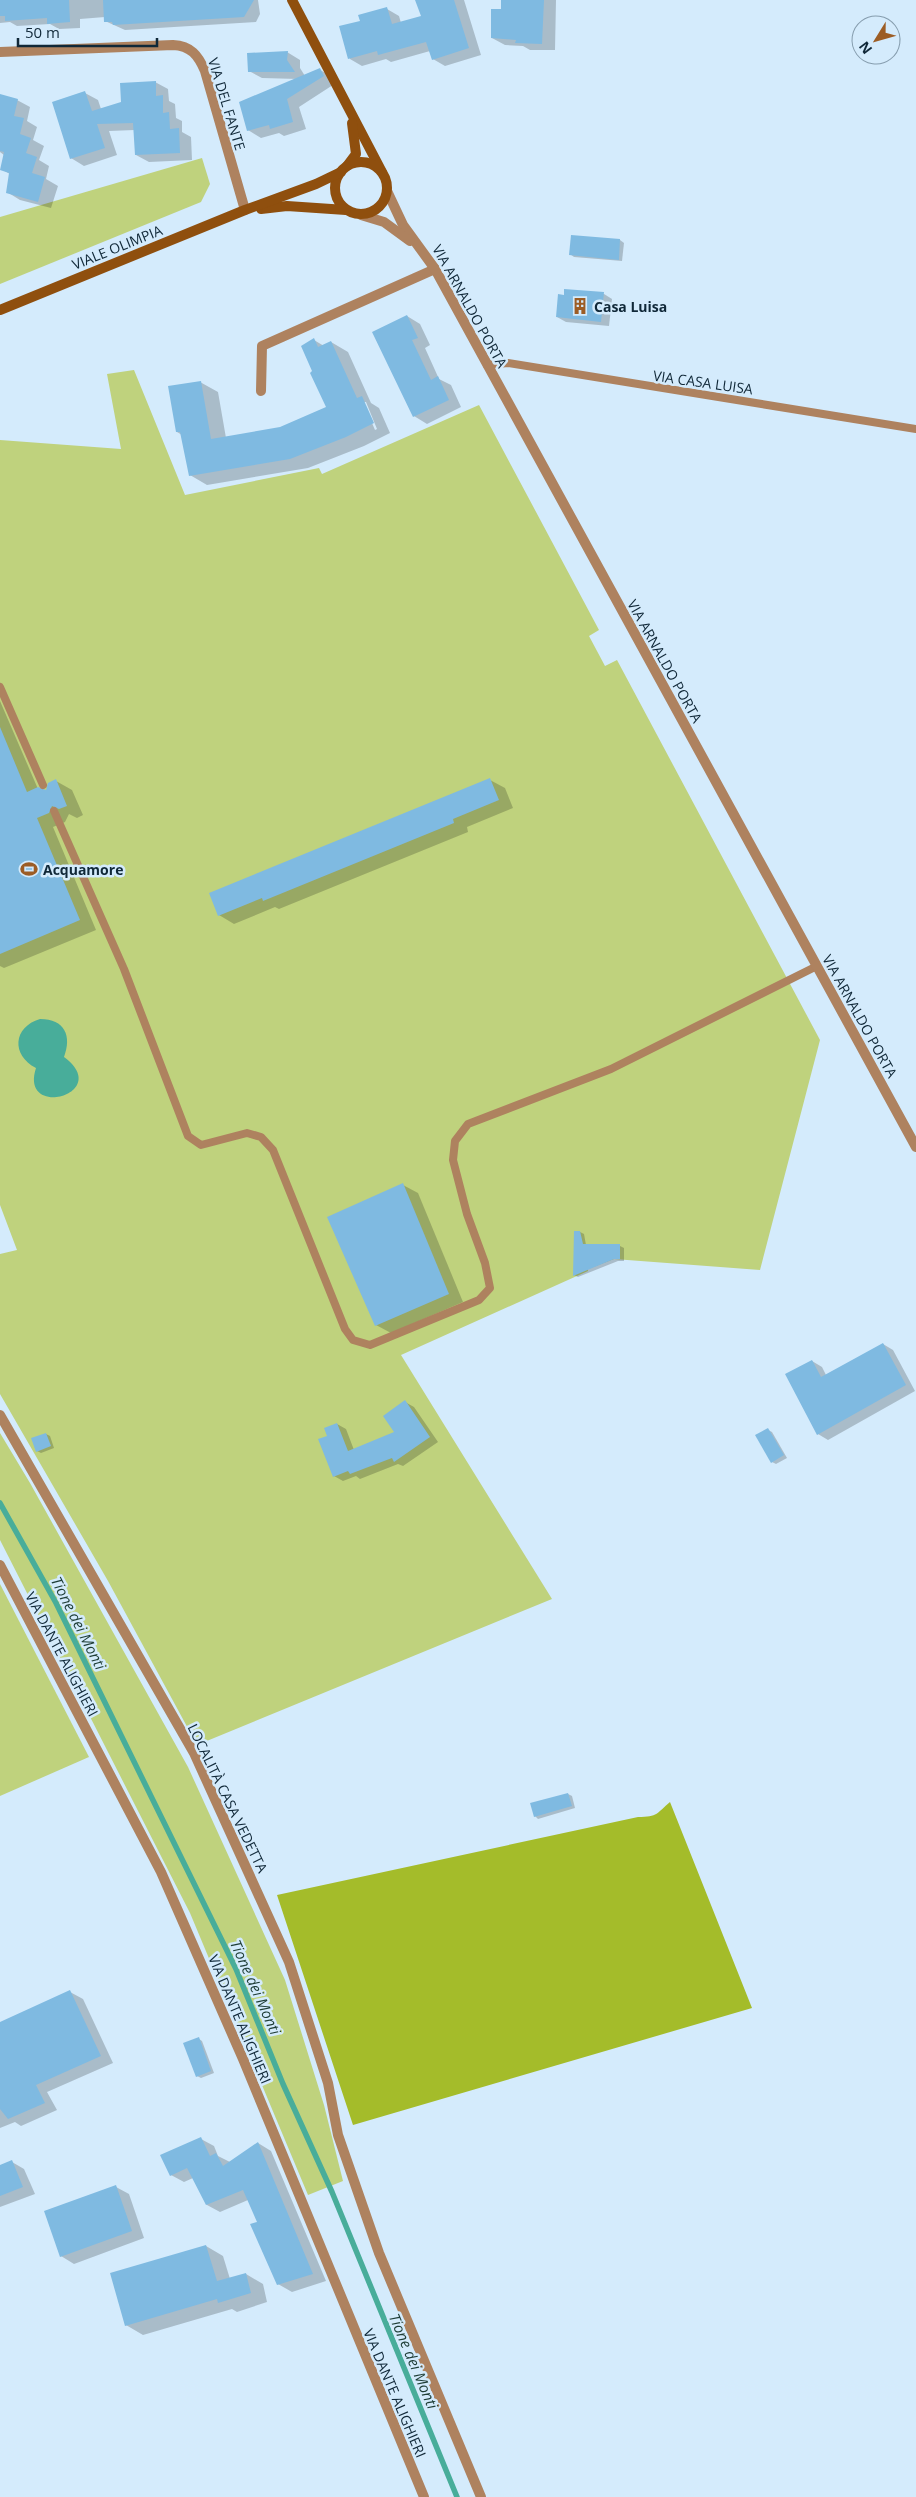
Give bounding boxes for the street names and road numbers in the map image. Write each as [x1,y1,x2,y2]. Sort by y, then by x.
street label: VIA DEL FANTE [204,55,250,153]
street label: VIALE OLIMPIA [69,220,165,274]
street label: VIA ARNALDO PORTA [428,241,512,371]
street label: VIA CASA LUISA [652,366,754,398]
street label: VIA ARNALDO PORTA [623,596,707,726]
street label: VIA ARNALDO PORTA [818,951,902,1081]
street label: VIA DANTE ALIGHIERI [21,1589,103,1719]
street label: LOCALITÀ CASA VEDETTA [184,1720,272,1876]
street label: VIA DANTE ALIGHIERI [204,1952,276,2086]
street label: VIA DANTE ALIGHIERI [359,2326,431,2460]

